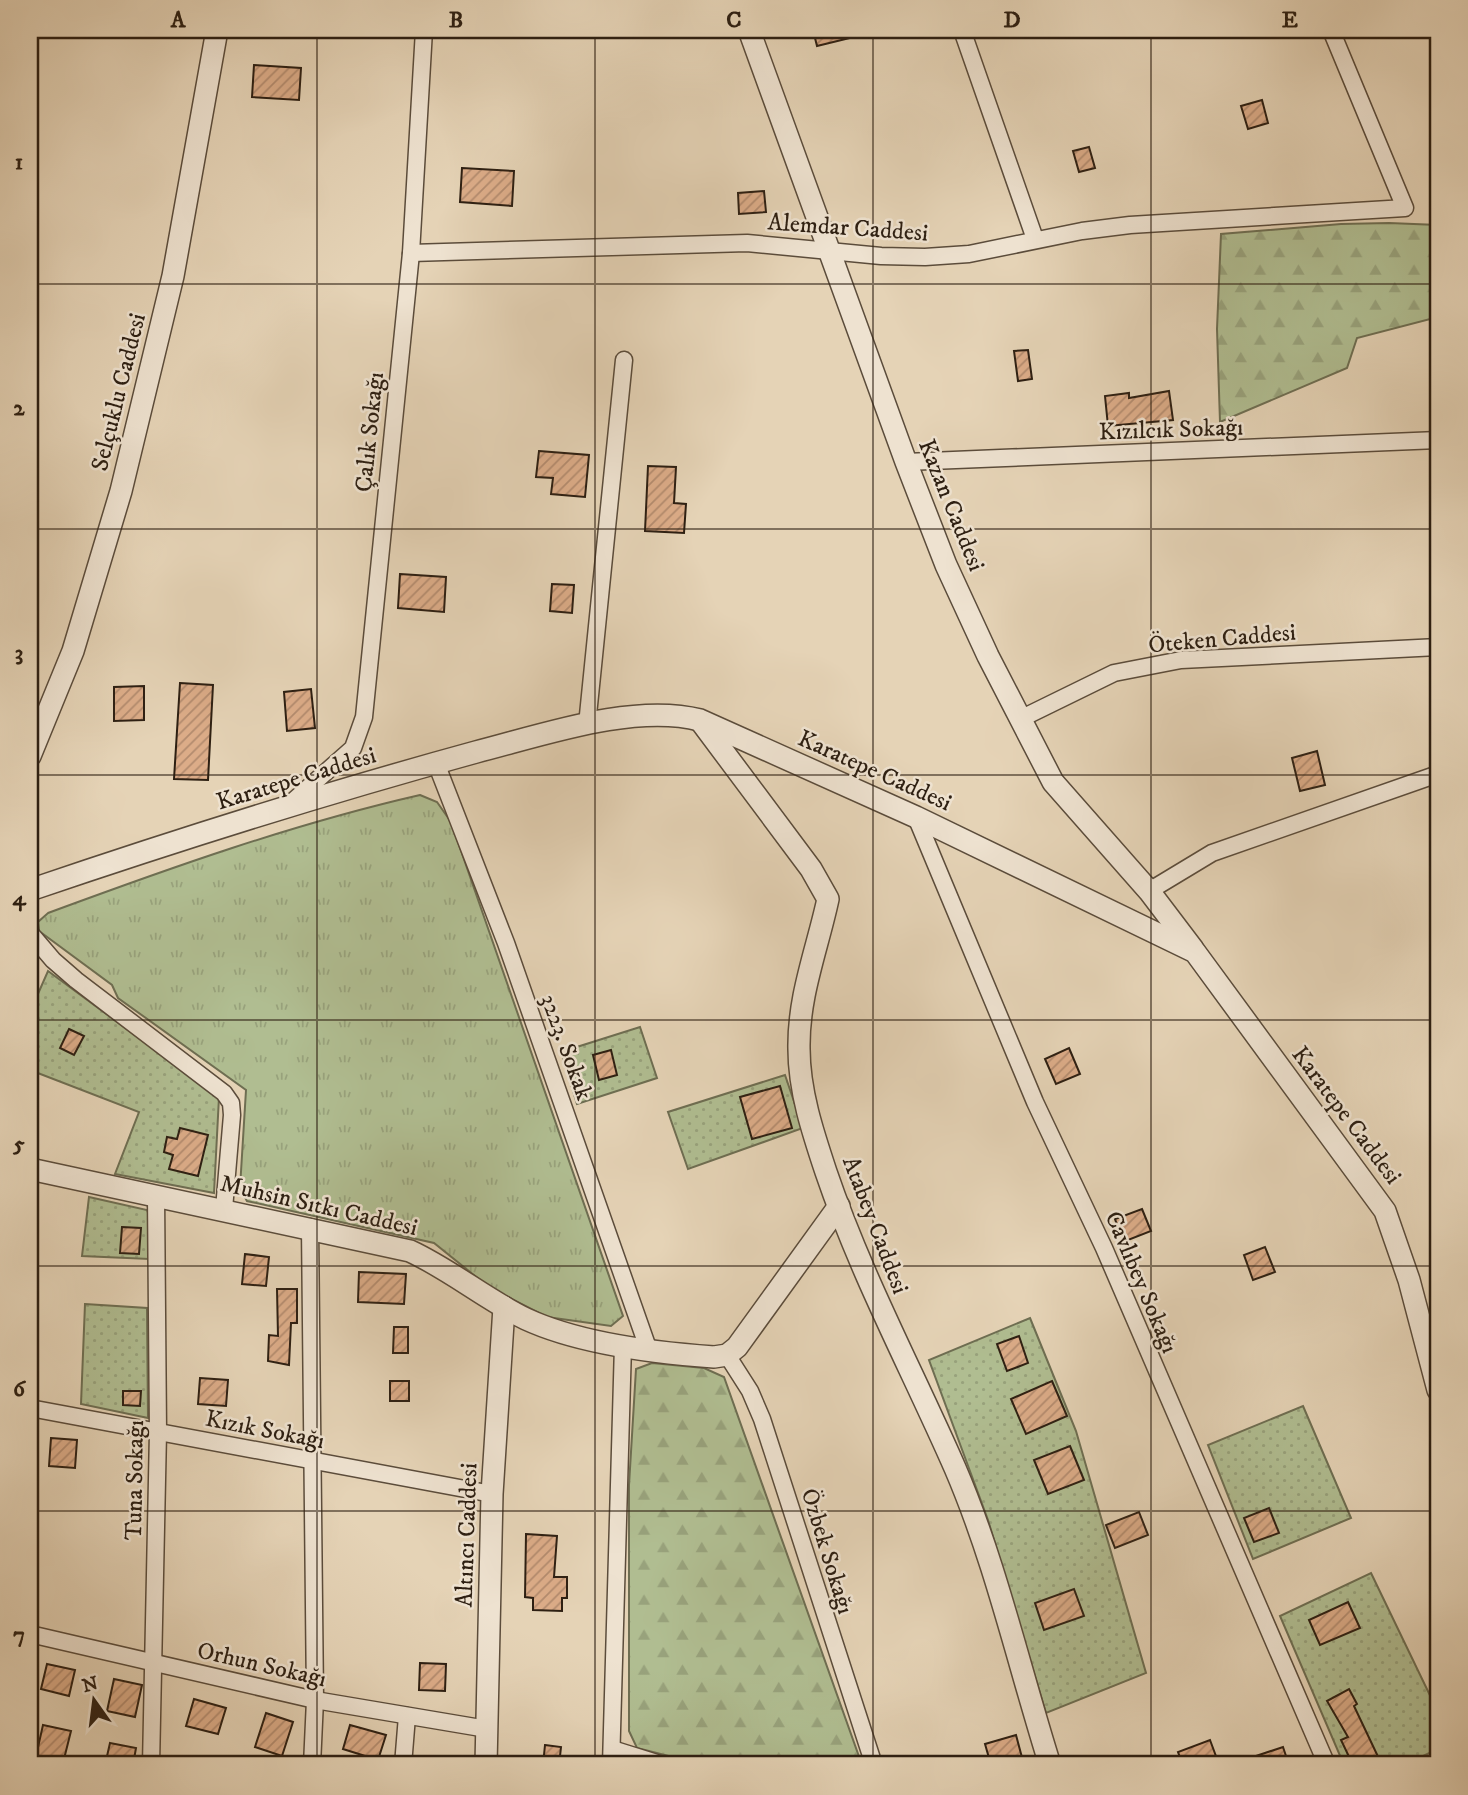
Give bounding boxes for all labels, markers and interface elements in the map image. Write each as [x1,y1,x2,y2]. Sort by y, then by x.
text: A [170,6,187,35]
text: B [449,6,463,35]
text: C [726,6,742,35]
text: D [1003,6,1021,35]
text: E [1282,6,1298,35]
text: 1 [15,148,23,177]
street label: Alemdar Caddesi [767,207,929,249]
street label: Selçuklu Caddesi [85,310,153,474]
street label: Çalık Sokağı [349,371,391,494]
text: 2 [13,394,25,423]
street label: Kızılcık Sokağı [1098,412,1244,448]
street label: Kazan Caddesi [911,435,991,576]
street label: Öteken Caddesi [1147,618,1297,660]
text: 3 [15,639,23,668]
street label: Karatepe Caddesi [793,724,956,818]
street label: Karatepe Caddesi [213,740,380,817]
text: 4 [12,884,27,913]
street label: 3223. Sokak [533,990,599,1104]
street label: Karatepe Caddesi [1285,1041,1408,1191]
text: 5 [12,1130,25,1159]
street label: Atabey Caddesi [835,1152,915,1298]
street label: Muhsin Sıtkı Caddesi [217,1169,420,1243]
street label: Cavlıbey Sokağı [1098,1207,1184,1358]
text: 6 [13,1375,27,1404]
street label: Kızık Sokağı [203,1404,327,1456]
street label: Tuna Sokağı [119,1420,151,1540]
street label: Altıncı Caddesi [449,1462,485,1608]
street label: Özbek Sokağı [794,1485,860,1618]
text: 7 [13,1621,25,1650]
street label: Orhun Sokağı [194,1636,329,1694]
north arrow [60,1666,130,1736]
text: N [80,1672,101,1698]

